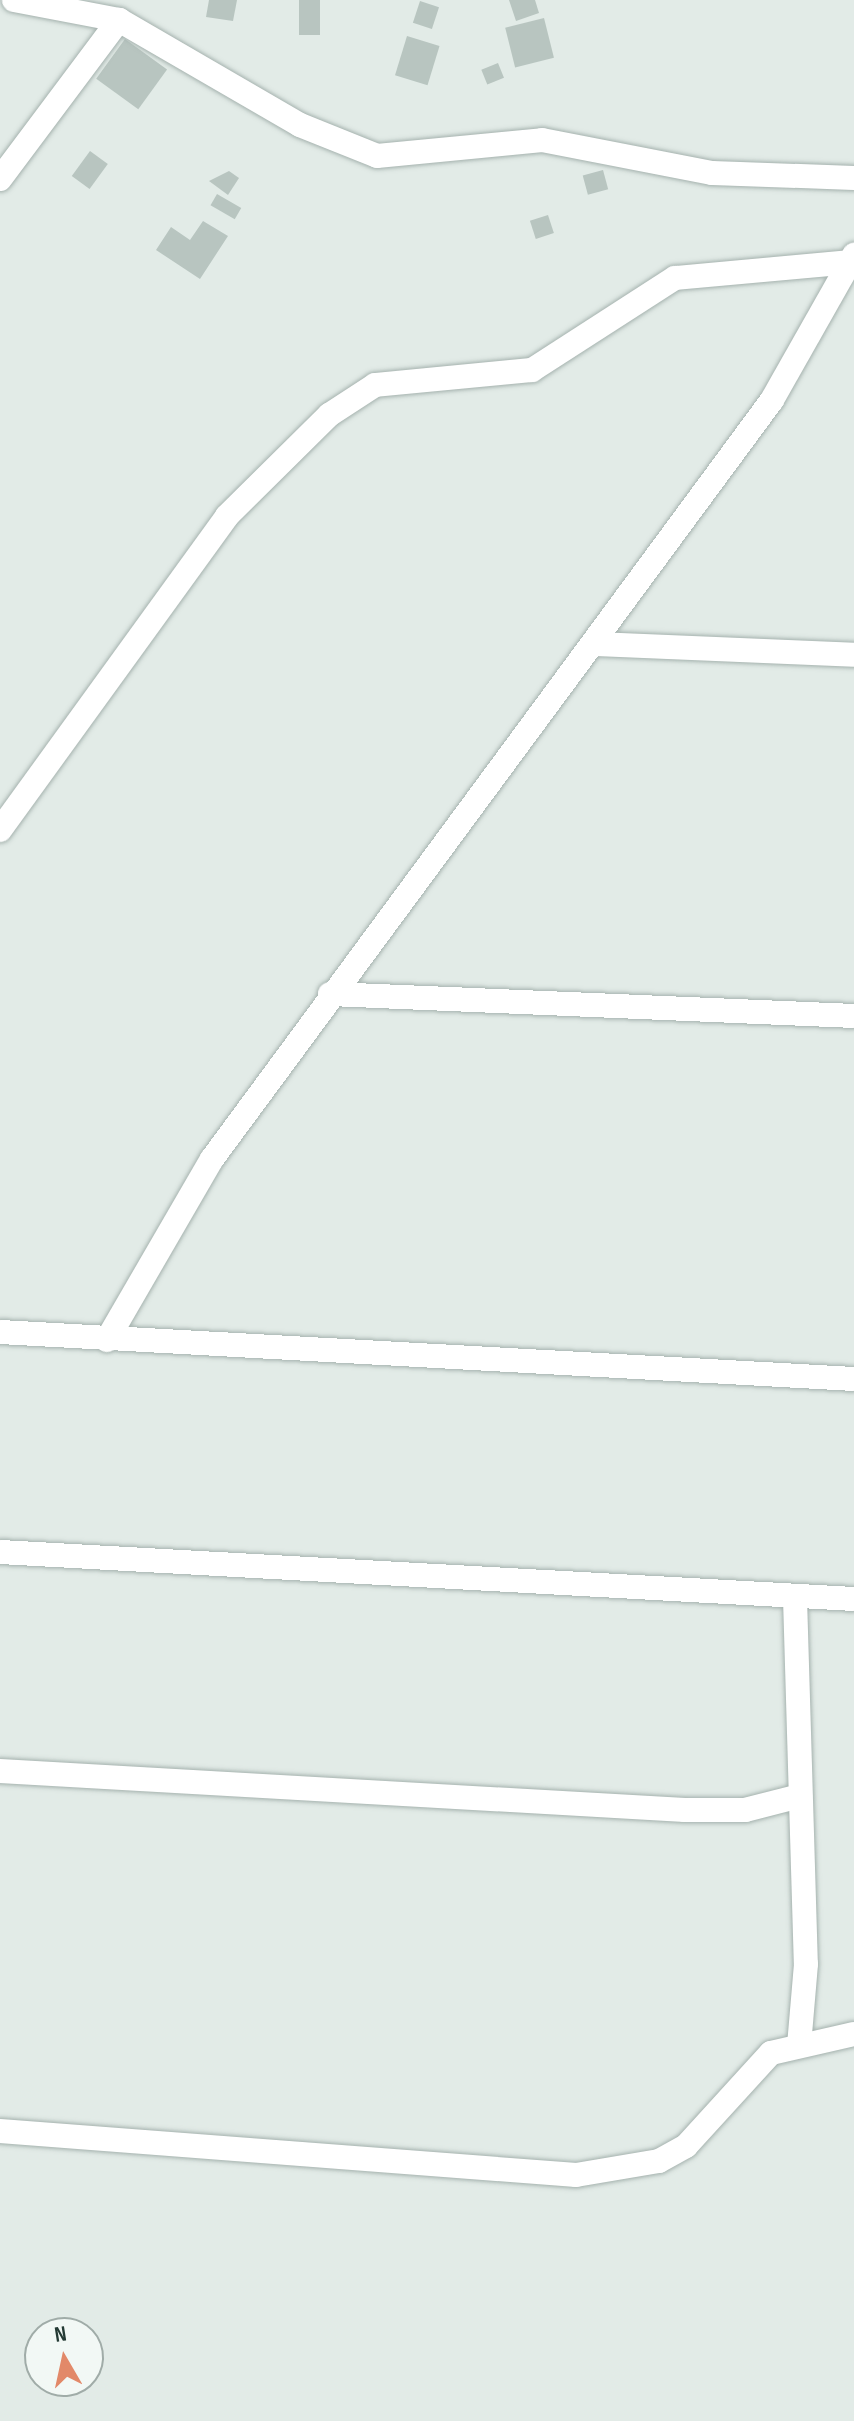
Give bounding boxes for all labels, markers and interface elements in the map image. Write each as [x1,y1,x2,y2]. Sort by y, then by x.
north arrow [24,2317,104,2397]
text: N [53,2321,68,2349]

